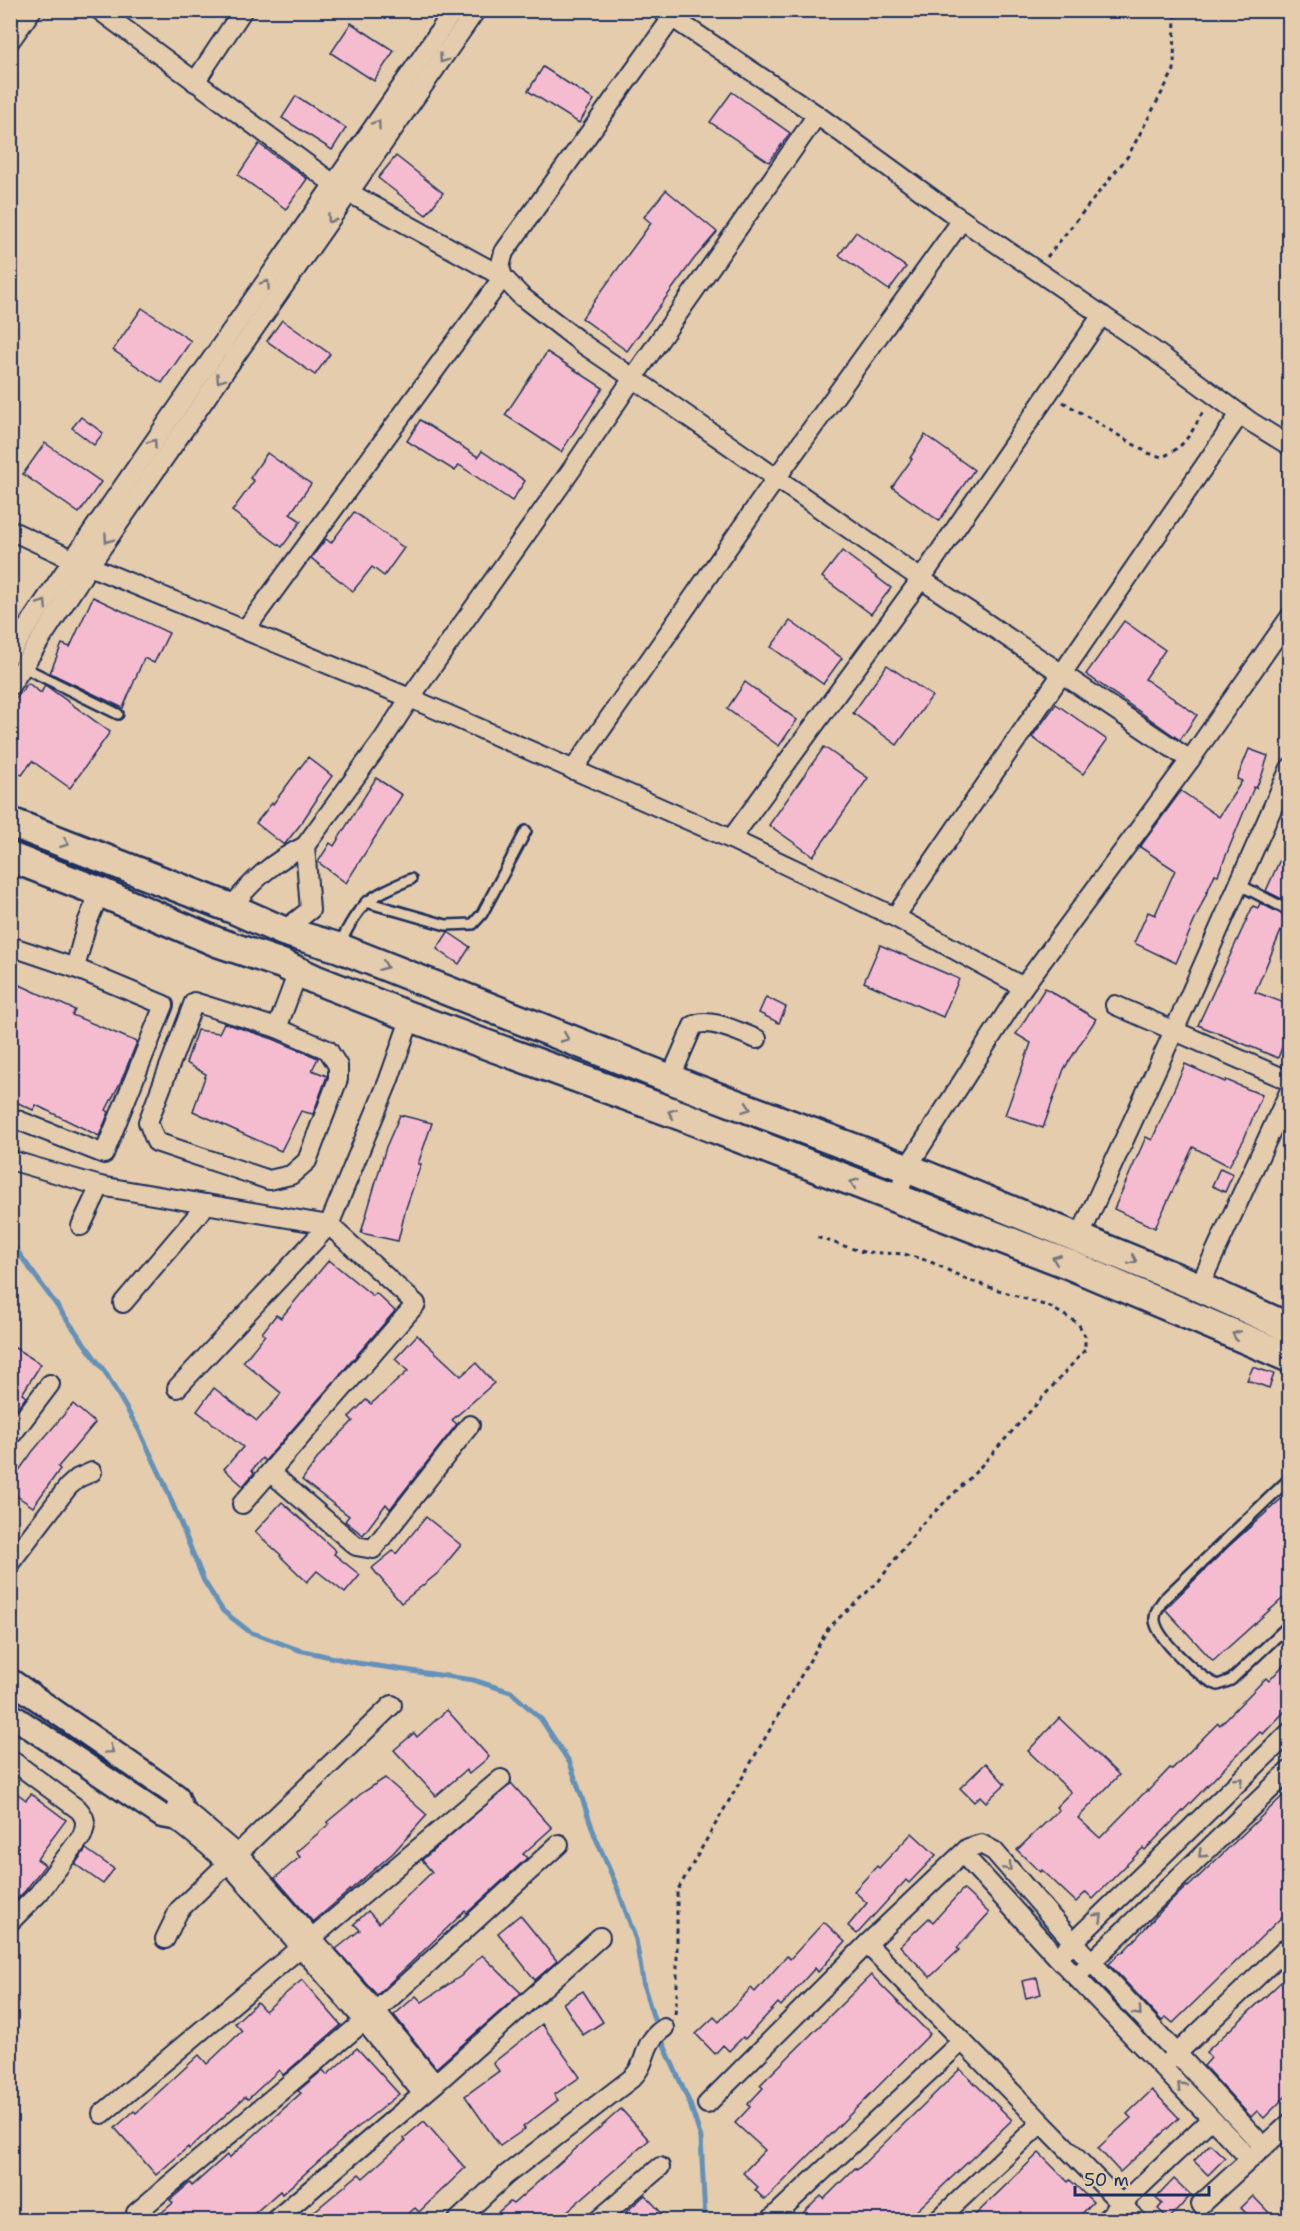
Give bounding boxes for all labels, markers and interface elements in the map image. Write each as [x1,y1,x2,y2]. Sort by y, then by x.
one-way arrow [439,52,450,63]
one-way arrow [370,119,381,130]
one-way arrow [327,212,338,223]
one-way arrow [259,279,270,290]
one-way arrow [216,372,227,383]
one-way arrow [146,439,157,450]
one-way arrow [104,532,115,543]
one-way arrow [35,600,47,610]
one-way arrow [59,836,70,848]
one-way arrow [378,959,389,971]
one-way arrow [559,1031,570,1043]
one-way arrow [741,1101,752,1114]
one-way arrow [667,1107,678,1120]
one-way arrow [849,1177,860,1190]
one-way arrow [1127,1253,1138,1265]
one-way arrow [1051,1254,1062,1267]
one-way arrow [1231,1330,1242,1342]
one-way arrow [103,1743,114,1754]
one-way arrow [1233,1777,1243,1788]
one-way arrow [1199,1847,1209,1858]
one-way arrow [1001,1860,1012,1871]
one-way arrow [1092,1913,1103,1924]
one-way arrow [1131,2006,1142,2016]
one-way arrow [1177,2083,1188,2094]
scale bar [1075,2159,1208,2197]
text: 50 m [1084,2168,1129,2192]

